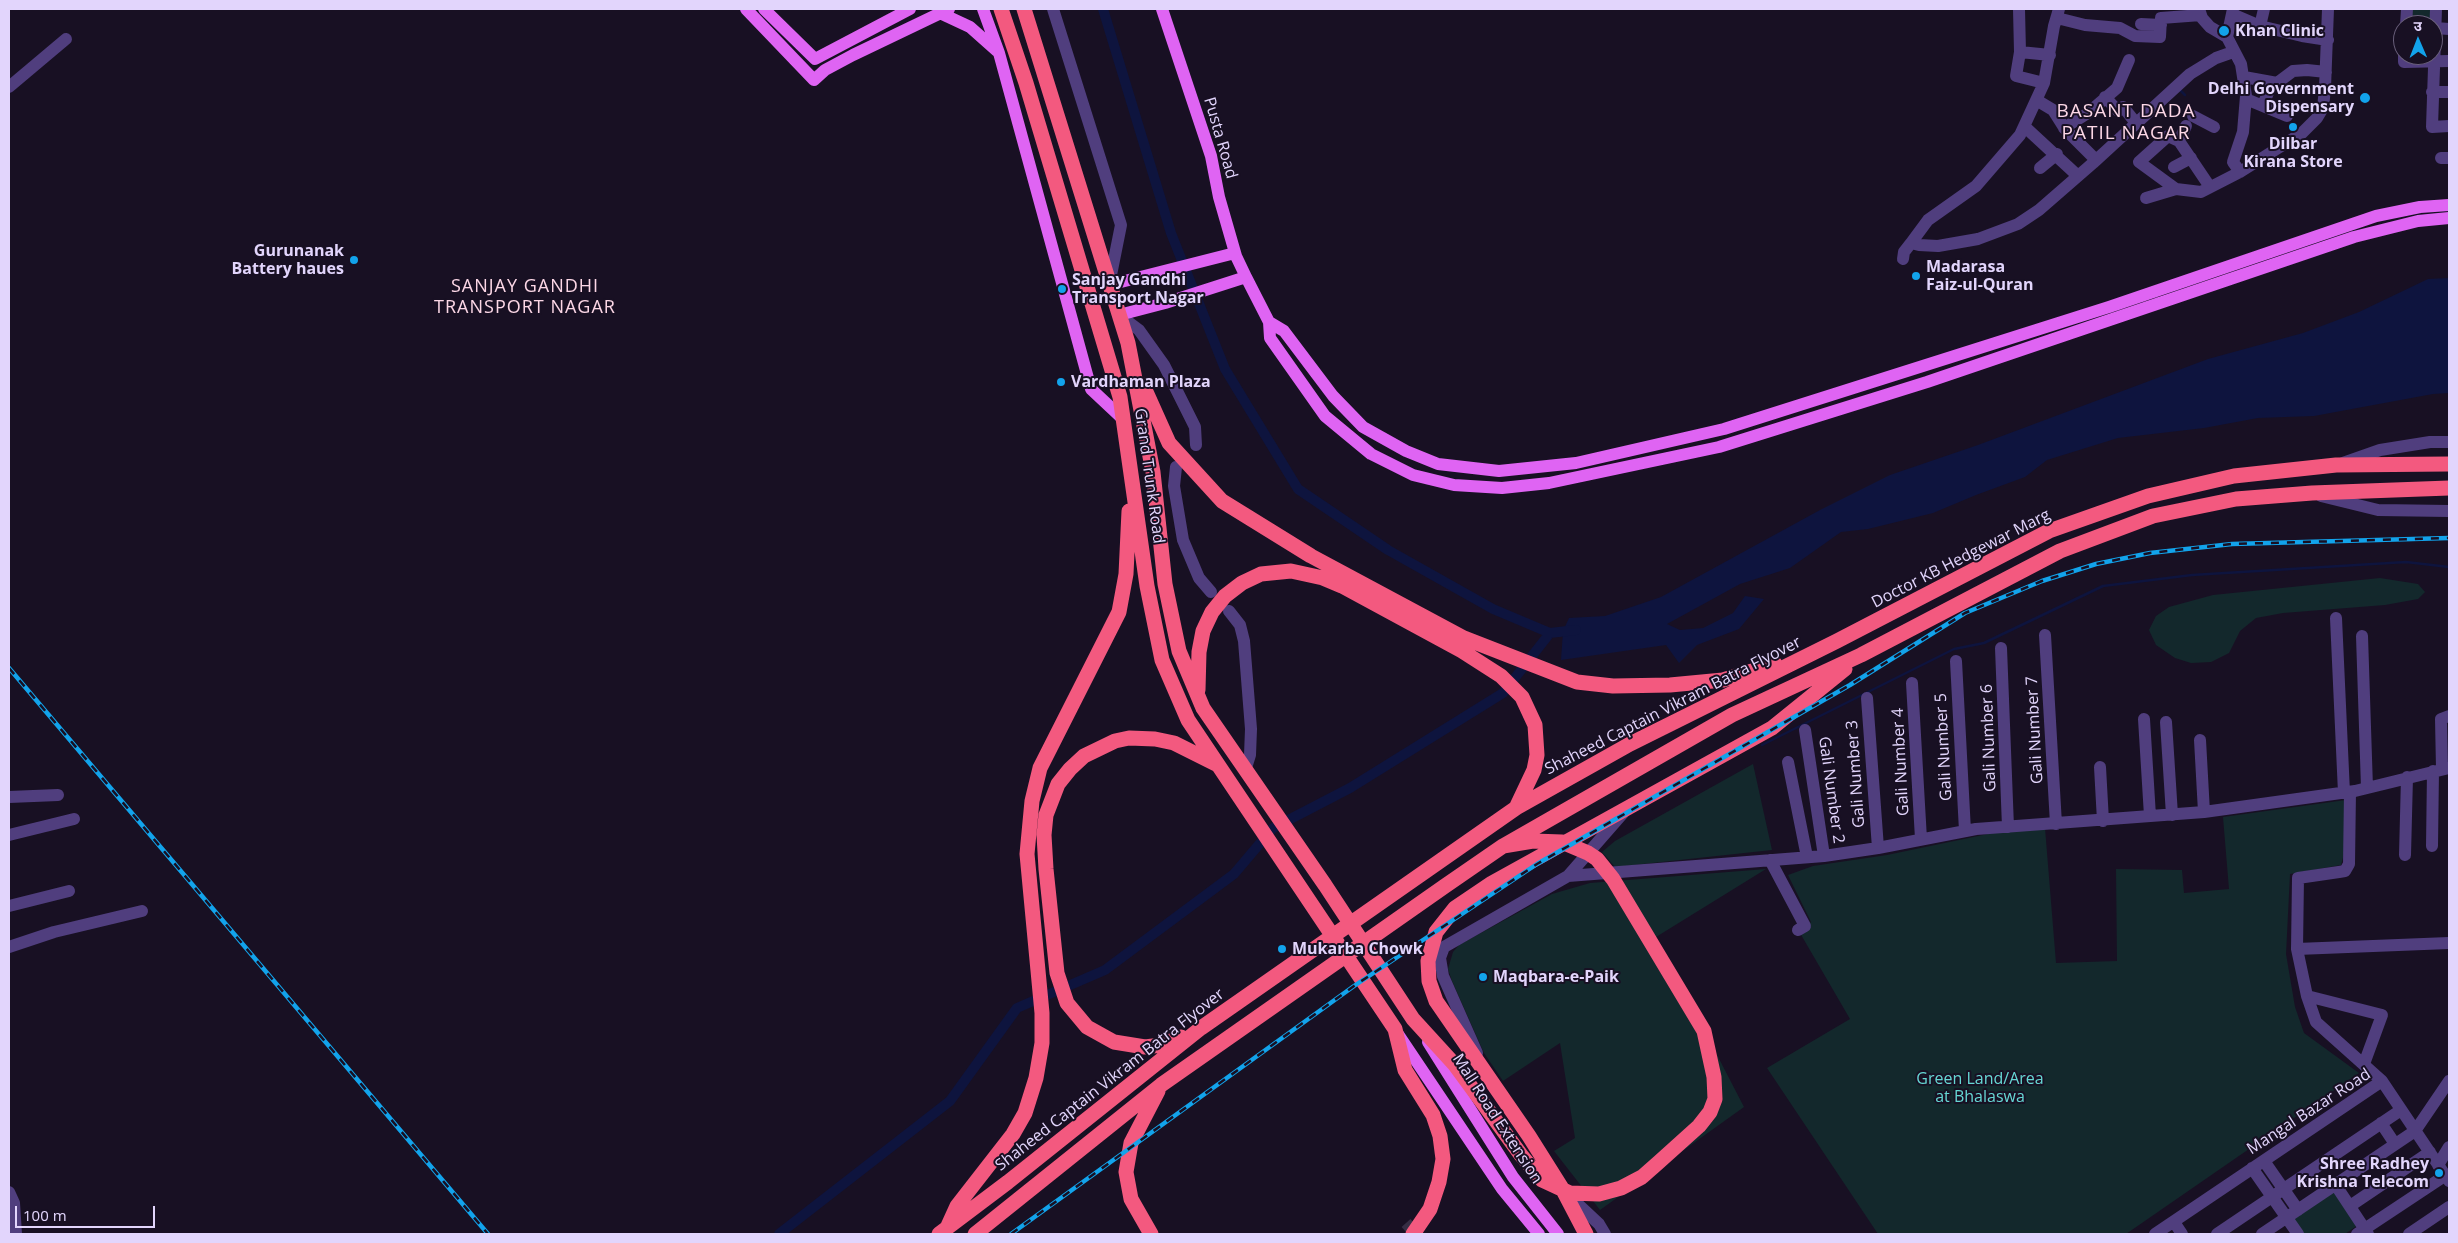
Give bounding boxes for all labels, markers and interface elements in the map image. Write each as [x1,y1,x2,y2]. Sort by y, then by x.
north arrow [2393,15,2443,65]
text: उ [2413,16,2422,35]
place label: Khan Clinic [2235,21,2324,41]
marker: Khan Clinic [2217,24,2231,38]
place label: Delhi Government Dispensary [2208,79,2354,117]
marker: Delhi Government Dispensary [2358,91,2372,105]
street label: Pusta Road [1199,95,1241,181]
district label: BASANT DADA PATIL NAGAR [2055,101,2197,145]
marker: Dilbar Kirana Store [2287,121,2299,133]
place label: Dilbar Kirana Store [2243,134,2343,172]
place label: Gurunanak Battery haues [232,241,344,279]
marker: Gurunanak Battery haues [348,254,360,266]
place label: Madarasa Faiz-ul-Quran [1926,257,2034,295]
place label: Sanjay Gandhi Transport Nagar [1072,270,1204,308]
marker: Madarasa Faiz-ul-Quran [1910,270,1922,282]
district label: SANJAY GANDHI TRANSPORT NAGAR [432,276,618,318]
marker: Sanjay Gandhi Transport Nagar [1056,283,1068,295]
place label: Vardhaman Plaza [1071,372,1211,392]
marker: Vardhaman Plaza [1055,376,1067,388]
street label: Grand Trunk Road [1130,407,1168,545]
street label: Doctor KB Hedgewar Marg [1868,506,2054,612]
street label: Shaheed Captain Vikram Batra Flyover [1542,633,1804,779]
street label: Gali Number 7 [2023,676,2047,784]
street label: Gali Number 6 [1978,684,2000,792]
street label: Gali Number 5 [1932,693,1956,801]
street label: Gali Number 4 [1889,708,1913,816]
street label: Gali Number 3 [1843,719,1869,829]
street label: Gali Number 2 [1814,735,1848,845]
place label: Mukarba Chowk [1292,939,1423,959]
marker: Mukarba Chowk [1276,943,1288,955]
place label: Maqbara-e-Paik [1493,967,1619,987]
marker: Maqbara-e-Paik [1477,971,1489,983]
street label: Shaheed Captain Vikram Batra Flyover [992,985,1228,1175]
street label: Mall Road Extension [1448,1051,1546,1187]
street label: Mangal Bazar Road [2244,1065,2374,1159]
park label: Green Land/Area at Bhalaswa [1916,1069,2044,1107]
place label: Shree Radhey Krishna Telecom [2297,1154,2429,1192]
marker: Shree Radhey Krishna Telecom [2433,1167,2445,1179]
scale bar [18,1196,158,1228]
text: 100 m [23,1205,67,1225]

